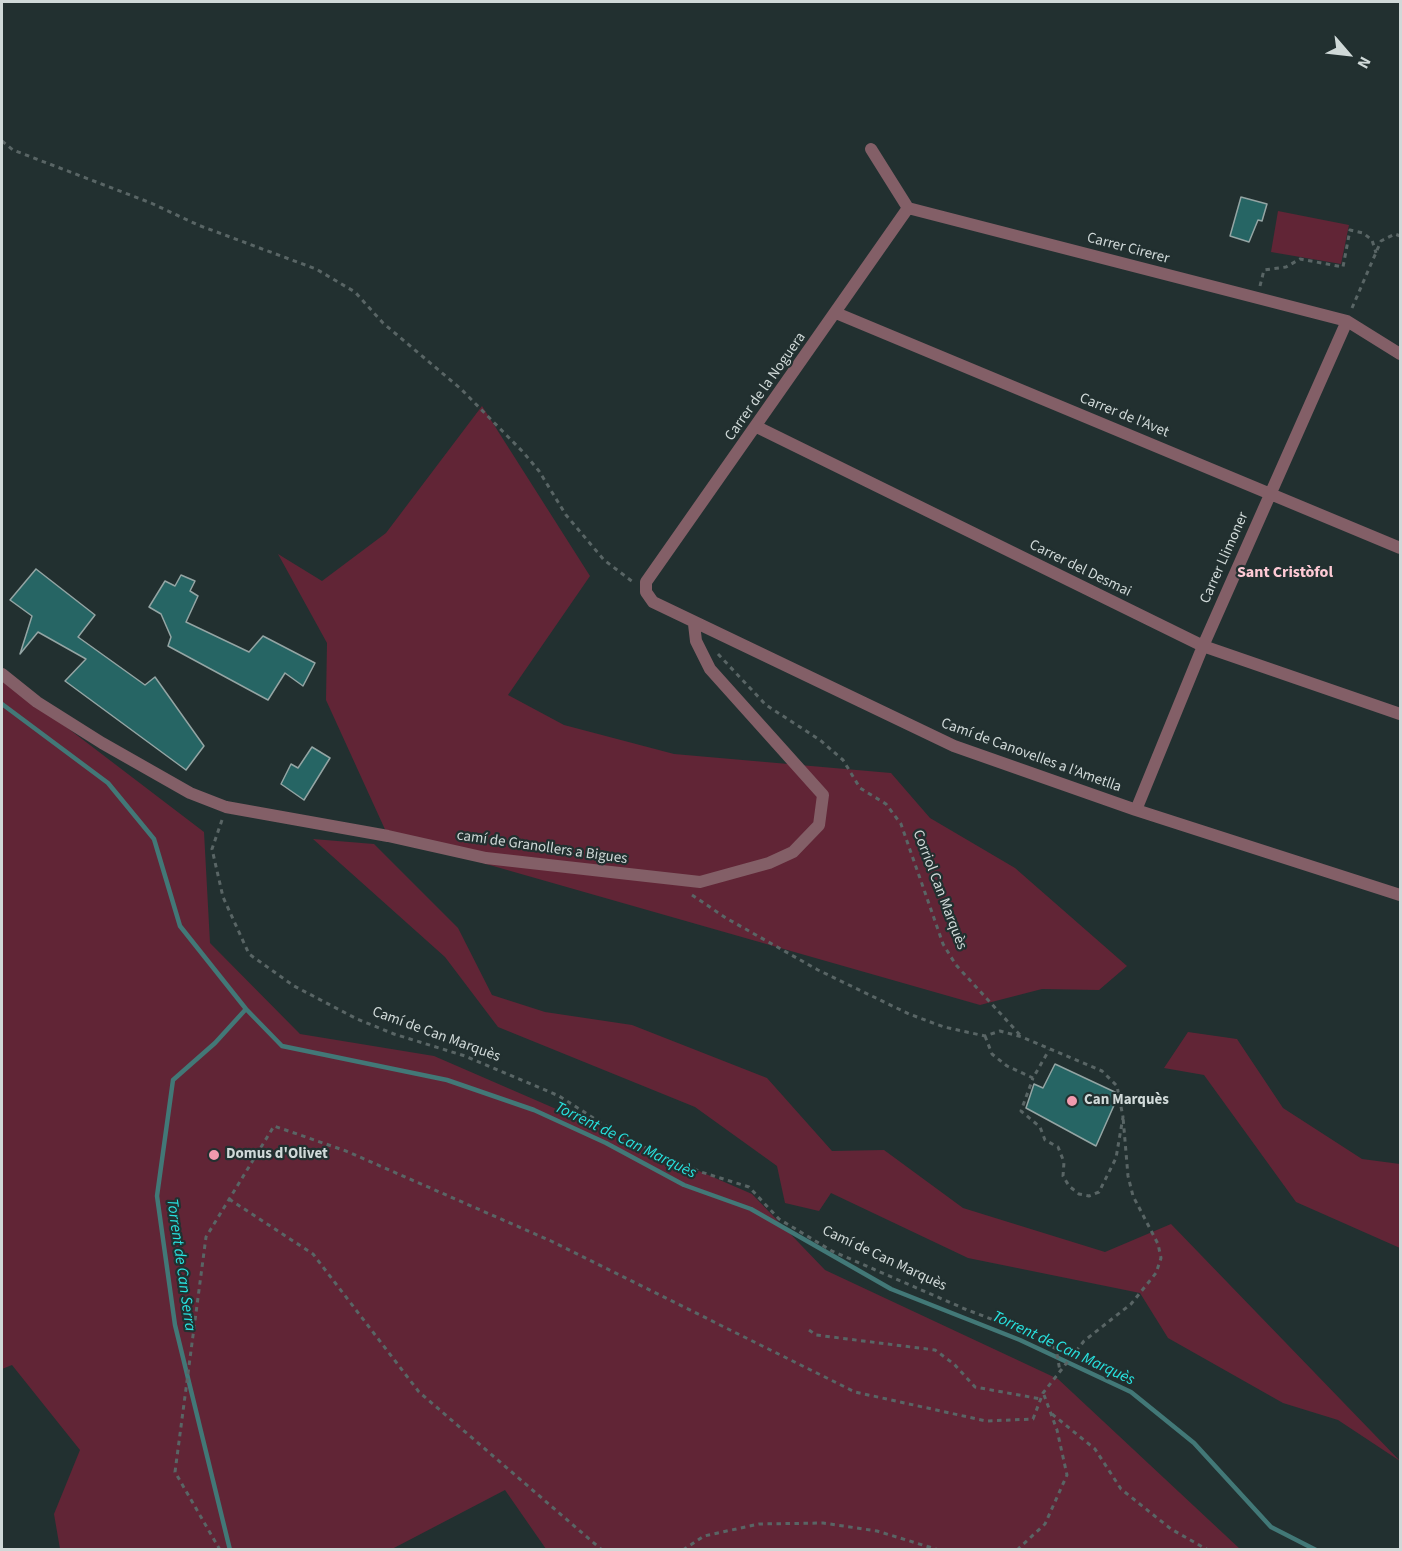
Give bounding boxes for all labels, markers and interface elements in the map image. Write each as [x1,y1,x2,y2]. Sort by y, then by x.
north arrow [1318,24,1378,84]
text: N [1352,53,1376,72]
street label: Carrer Cirerer [1085,229,1171,269]
street label: Carrer de la Noguera [722,329,810,445]
street label: Carrer de l'Avet [1077,390,1171,442]
street label: Carrer Llimoner [1197,509,1253,607]
street label: Carrer del Desmai [1026,537,1134,601]
district label: Sant Cristòfol [1237,563,1333,583]
street label: Camí de Canovelles a l'Ametlla [938,715,1124,797]
street label: camí de Granollers a Bigues [455,827,629,869]
street label: Corriol Can Marquès [908,828,970,952]
street label: Camí de Can Marquès [369,1003,503,1067]
place label: Can Marquès [1084,1092,1169,1110]
marker: Can Marquès [1065,1094,1079,1108]
water label: Torrent de Can Marquès [551,1098,699,1184]
place label: Domus d'Olivet [226,1146,328,1164]
marker: Domus d'Olivet [207,1148,221,1162]
water label: Torrent de Can Serra [161,1197,199,1333]
street label: Camí de Can Marquès [819,1222,949,1296]
water label: Torrent de Can Marquès [989,1308,1137,1390]

